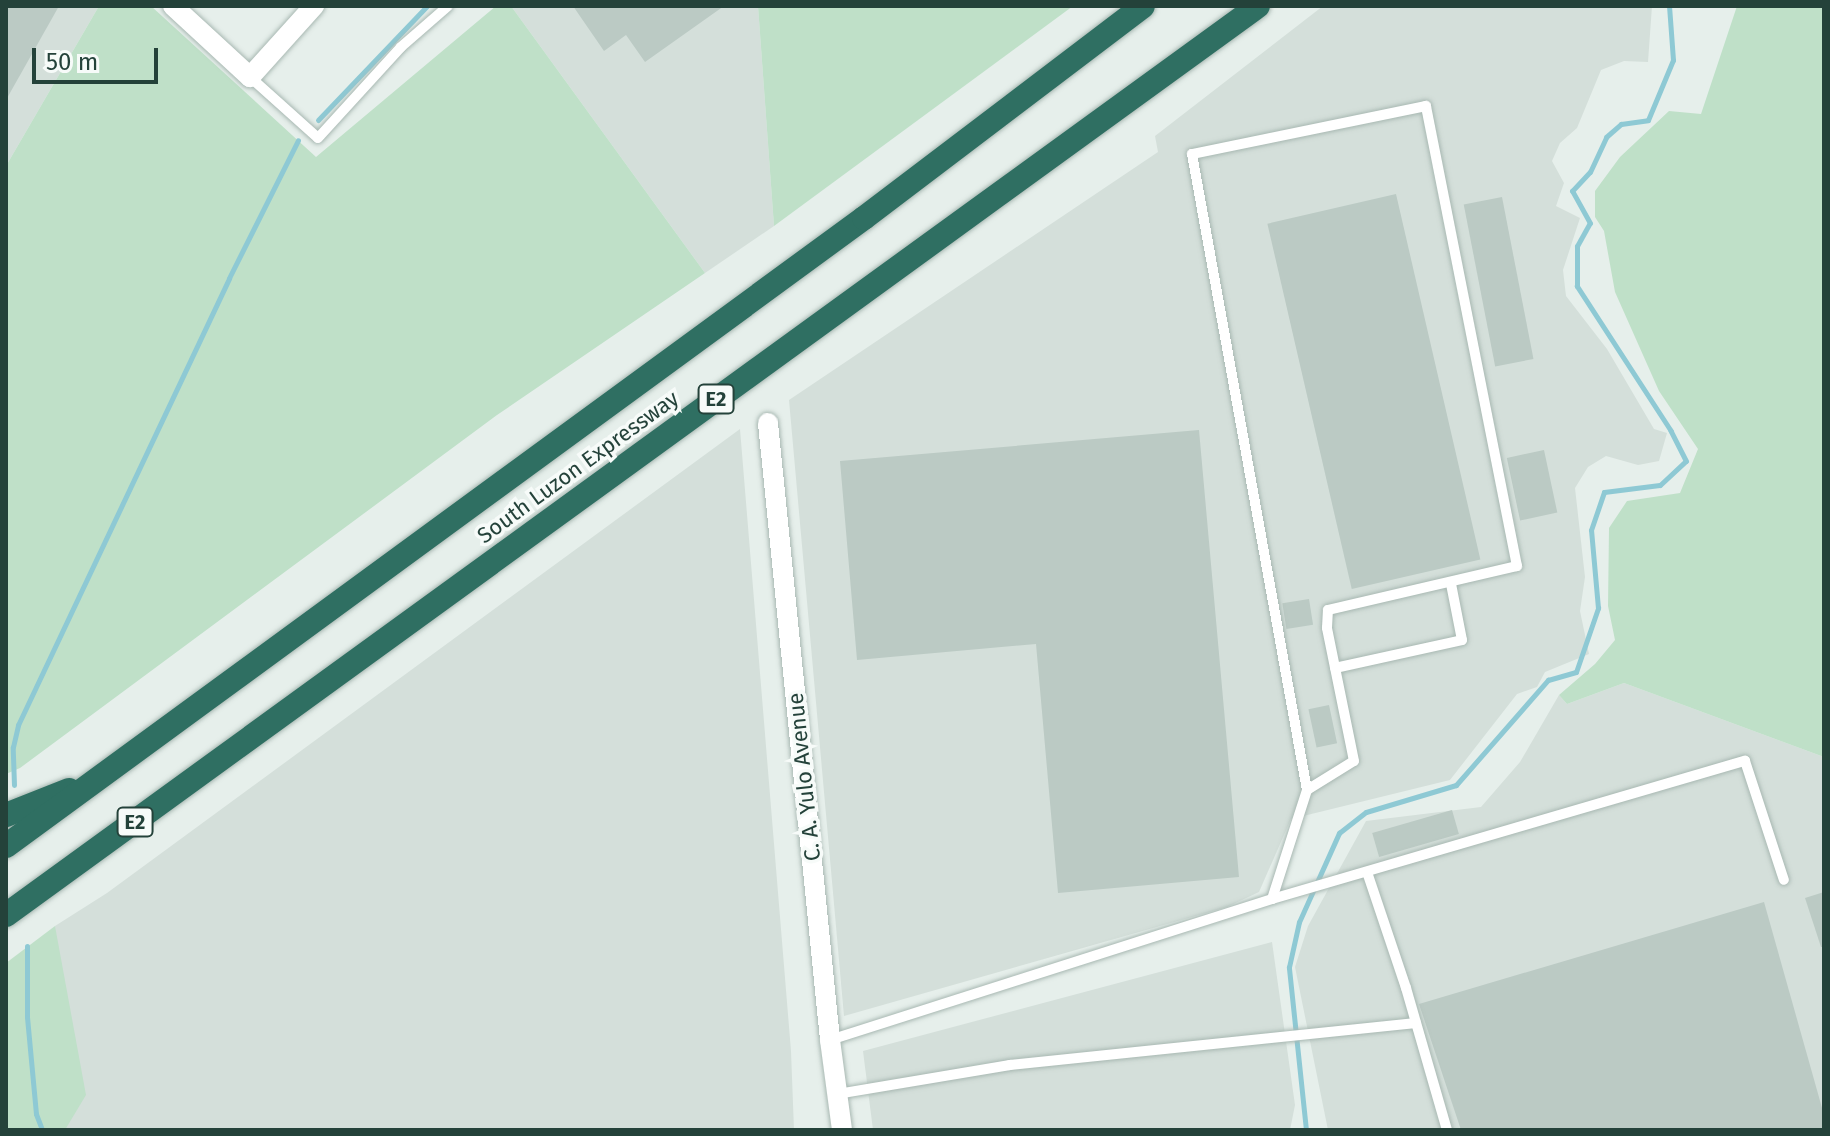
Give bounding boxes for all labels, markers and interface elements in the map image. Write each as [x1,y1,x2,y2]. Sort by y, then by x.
scale bar [36,32,162,82]
text: 50 m [46,48,98,76]
road number: E2 [696,383,736,415]
street label: South Luzon Expressway [472,385,684,549]
street label: C. A. Yulo Avenue [782,692,826,862]
road number: E2 [115,806,155,838]

